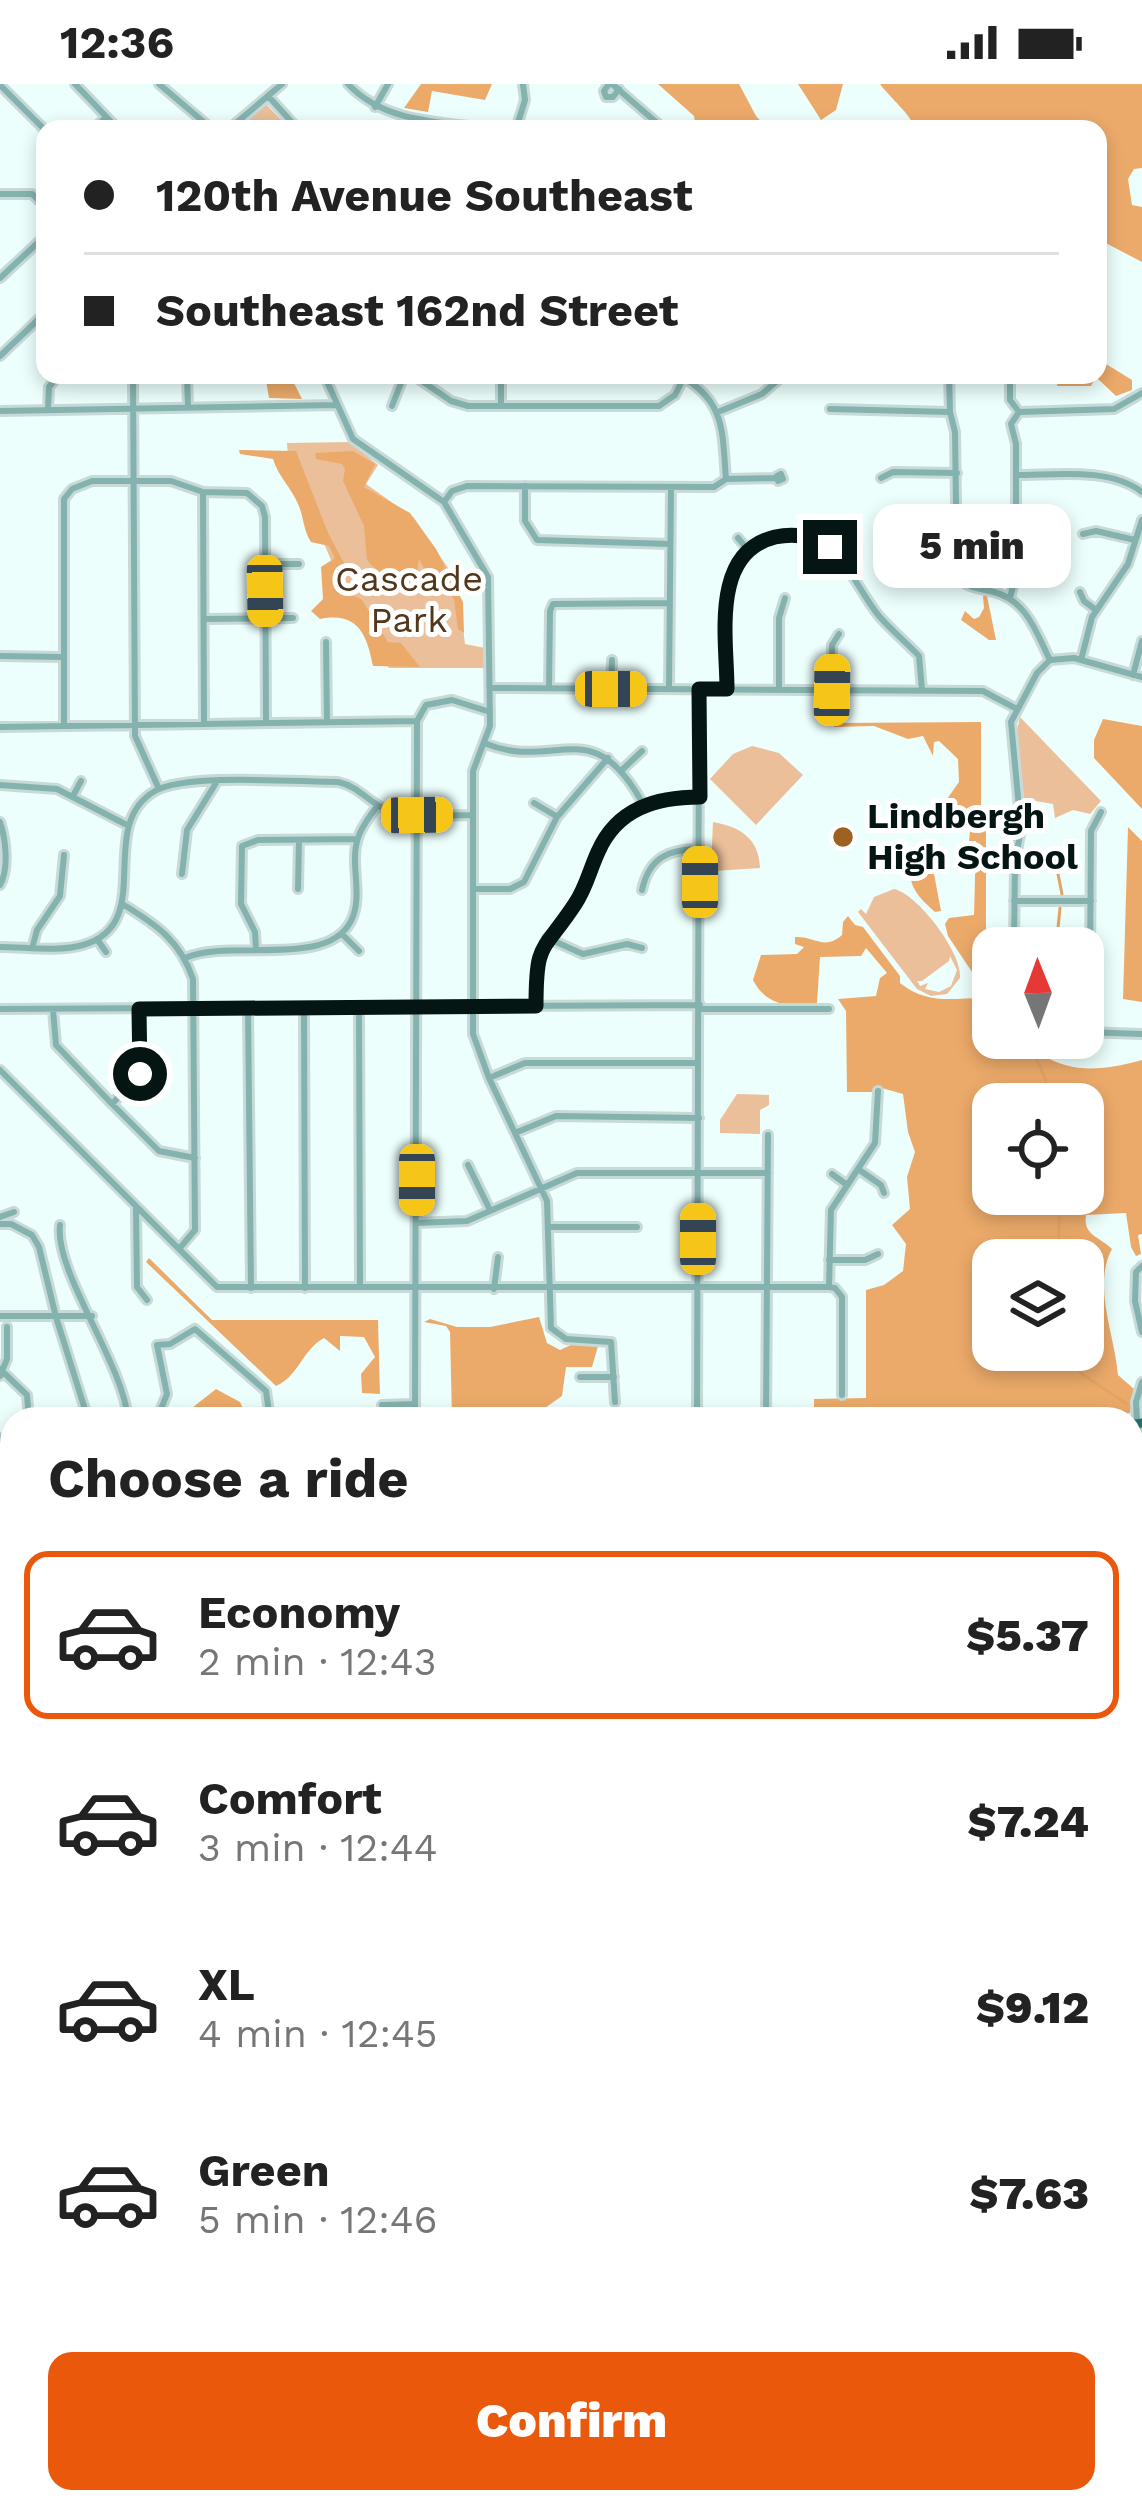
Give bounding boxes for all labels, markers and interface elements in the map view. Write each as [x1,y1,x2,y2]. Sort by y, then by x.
text: 12:36 [60,16,174,69]
text: 120th Avenue Southeast [156,169,693,222]
text: Southeast 162nd Street [156,284,678,337]
callout: 5 min [872,505,1070,589]
route end [803,520,857,574]
text: 5 min [919,523,1025,568]
car [246,555,284,627]
park label: Cascade Park [335,558,483,641]
car [813,654,851,726]
car [575,671,647,707]
place label: Lindbergh High School [867,795,1078,878]
car [381,796,453,834]
marker: Lindbergh High School [830,824,856,850]
car [682,846,718,918]
north arrow [972,927,1104,1059]
map controls [972,927,1104,1371]
route start [113,1047,167,1101]
button: locate [972,1083,1104,1215]
car [399,1144,435,1216]
car [680,1203,716,1275]
button: layers [972,1239,1104,1371]
text: Choose a ride [48,1447,409,1510]
icon: car [54,1581,162,1689]
text: Economy [198,1586,400,1639]
text: $5.37 [966,1609,1089,1662]
text: 2 min · 12:43 [198,1639,436,1684]
icon: car [54,1767,162,1875]
text: Comfort [198,1772,382,1825]
text: $7.24 [968,1795,1089,1848]
text: 3 min · 12:44 [198,1825,438,1870]
icon: car [54,1953,162,2061]
text: XL [198,1958,255,2011]
text: $9.12 [976,1981,1089,2034]
text: 4 min · 12:45 [198,2011,437,2056]
icon: car [54,2139,162,2247]
text: Green [198,2144,330,2197]
text: $7.63 [969,2167,1089,2220]
text: 5 min · 12:46 [198,2197,437,2242]
button: Confirm [48,2352,1095,2490]

